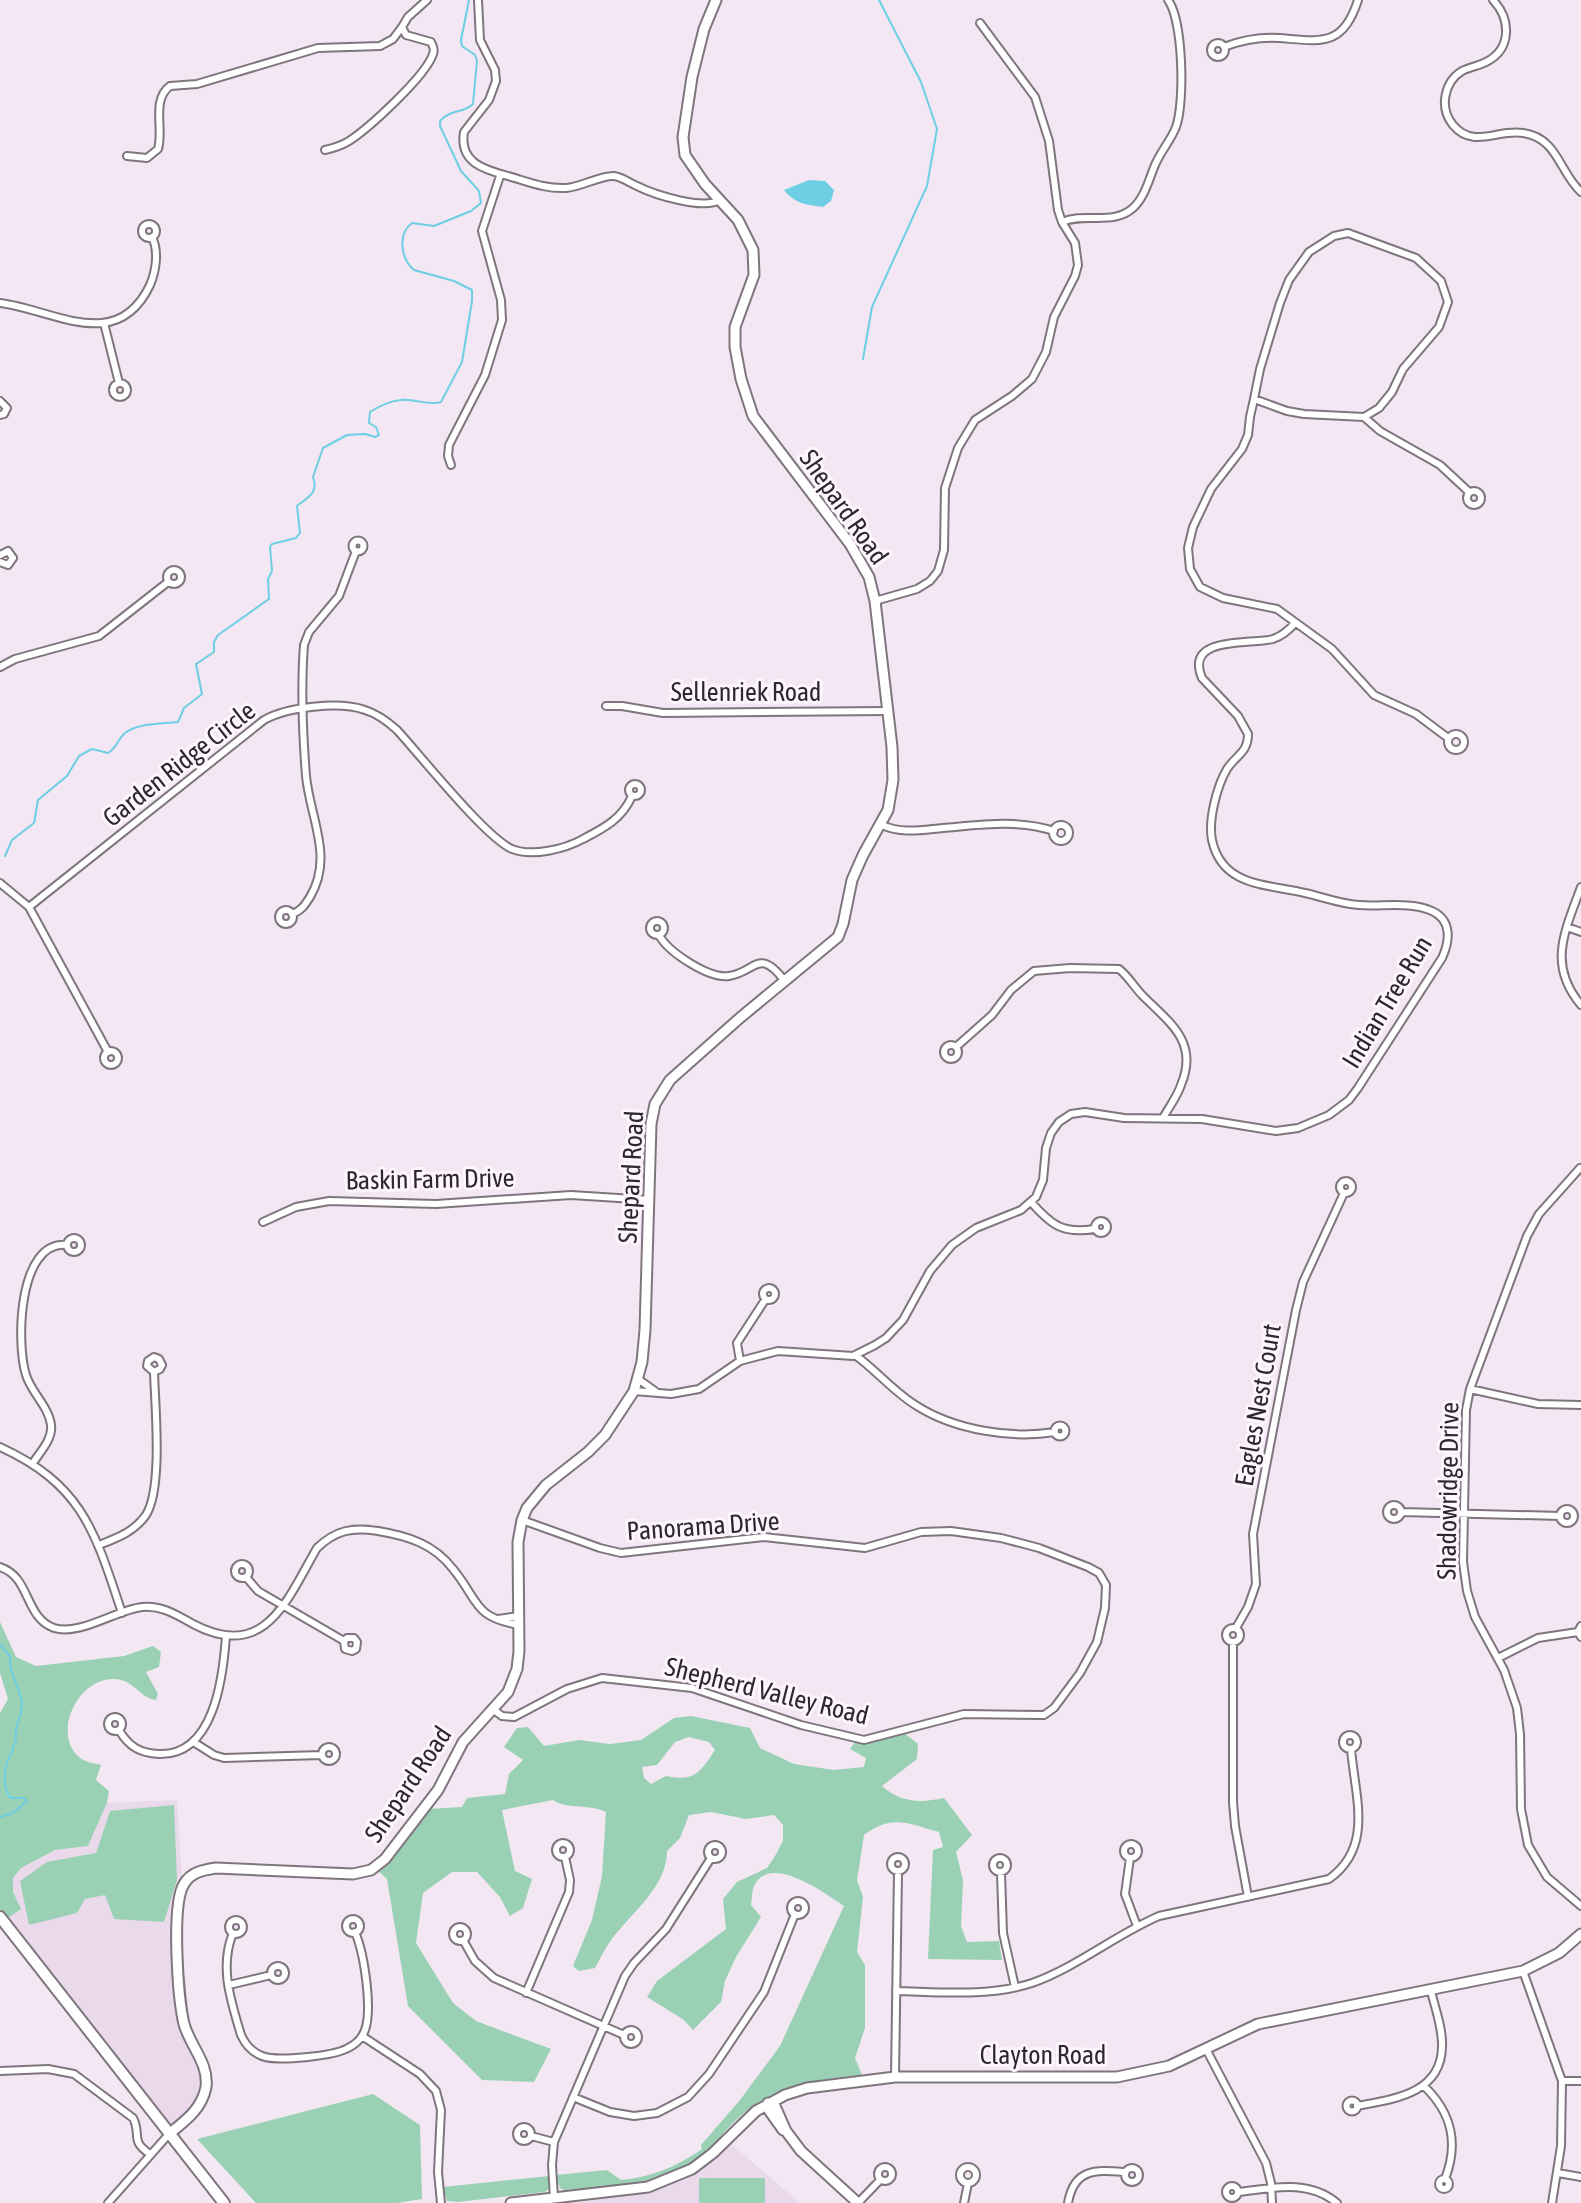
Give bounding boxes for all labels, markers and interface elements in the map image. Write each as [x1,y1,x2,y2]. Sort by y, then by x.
street label: Shepard Road [794,444,894,570]
street label: Sellenriek Road [671,677,821,707]
street label: Garden Ridge Circle [97,695,261,833]
street label: Indian Tree Run [1336,931,1438,1073]
street label: Shepard Road [613,1110,649,1244]
street label: Baskin Farm Drive [345,1163,515,1195]
street label: Eagles Nest Court [1229,1322,1287,1488]
street label: Shadowridge Drive [1431,1402,1465,1580]
street label: Panorama Drive [626,1506,780,1546]
street label: Shepherd Valley Road [662,1651,872,1731]
street label: Shepard Road [358,1721,458,1847]
street label: Clayton Road [980,2040,1106,2070]

